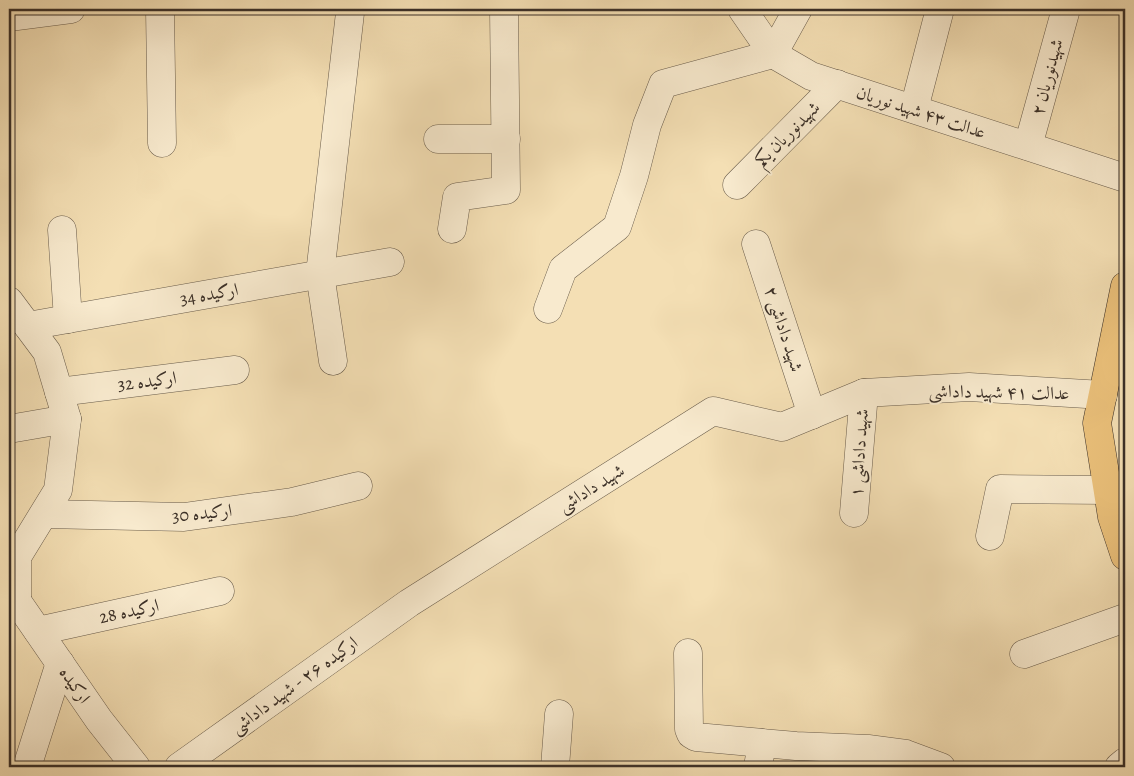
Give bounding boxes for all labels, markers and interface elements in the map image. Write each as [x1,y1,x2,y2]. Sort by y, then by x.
street label: شهیدنوریان ۲ [1025,36,1069,118]
street label: عدالت ۴۳ شهید نوریان [853,80,989,144]
street label: شهیدنوریان یکم [749,96,829,176]
street label: ارکیده 34 [178,277,240,311]
street label: شهید داداشی ۲ [758,283,809,375]
street label: ارکیده 32 [116,365,178,397]
street label: عدالت ۴۱ شهید داداشی [928,379,1070,406]
street label: شهید داداشی ۱ [844,408,875,498]
street label: شهید داداشی [553,458,629,519]
street label: ارکیده 30 [171,498,233,528]
street label: ارکیده 28 [97,593,161,629]
street label: ارکیده ۲۶ - شهید داداشی [225,631,363,740]
street label: ارکیده [54,662,96,708]

